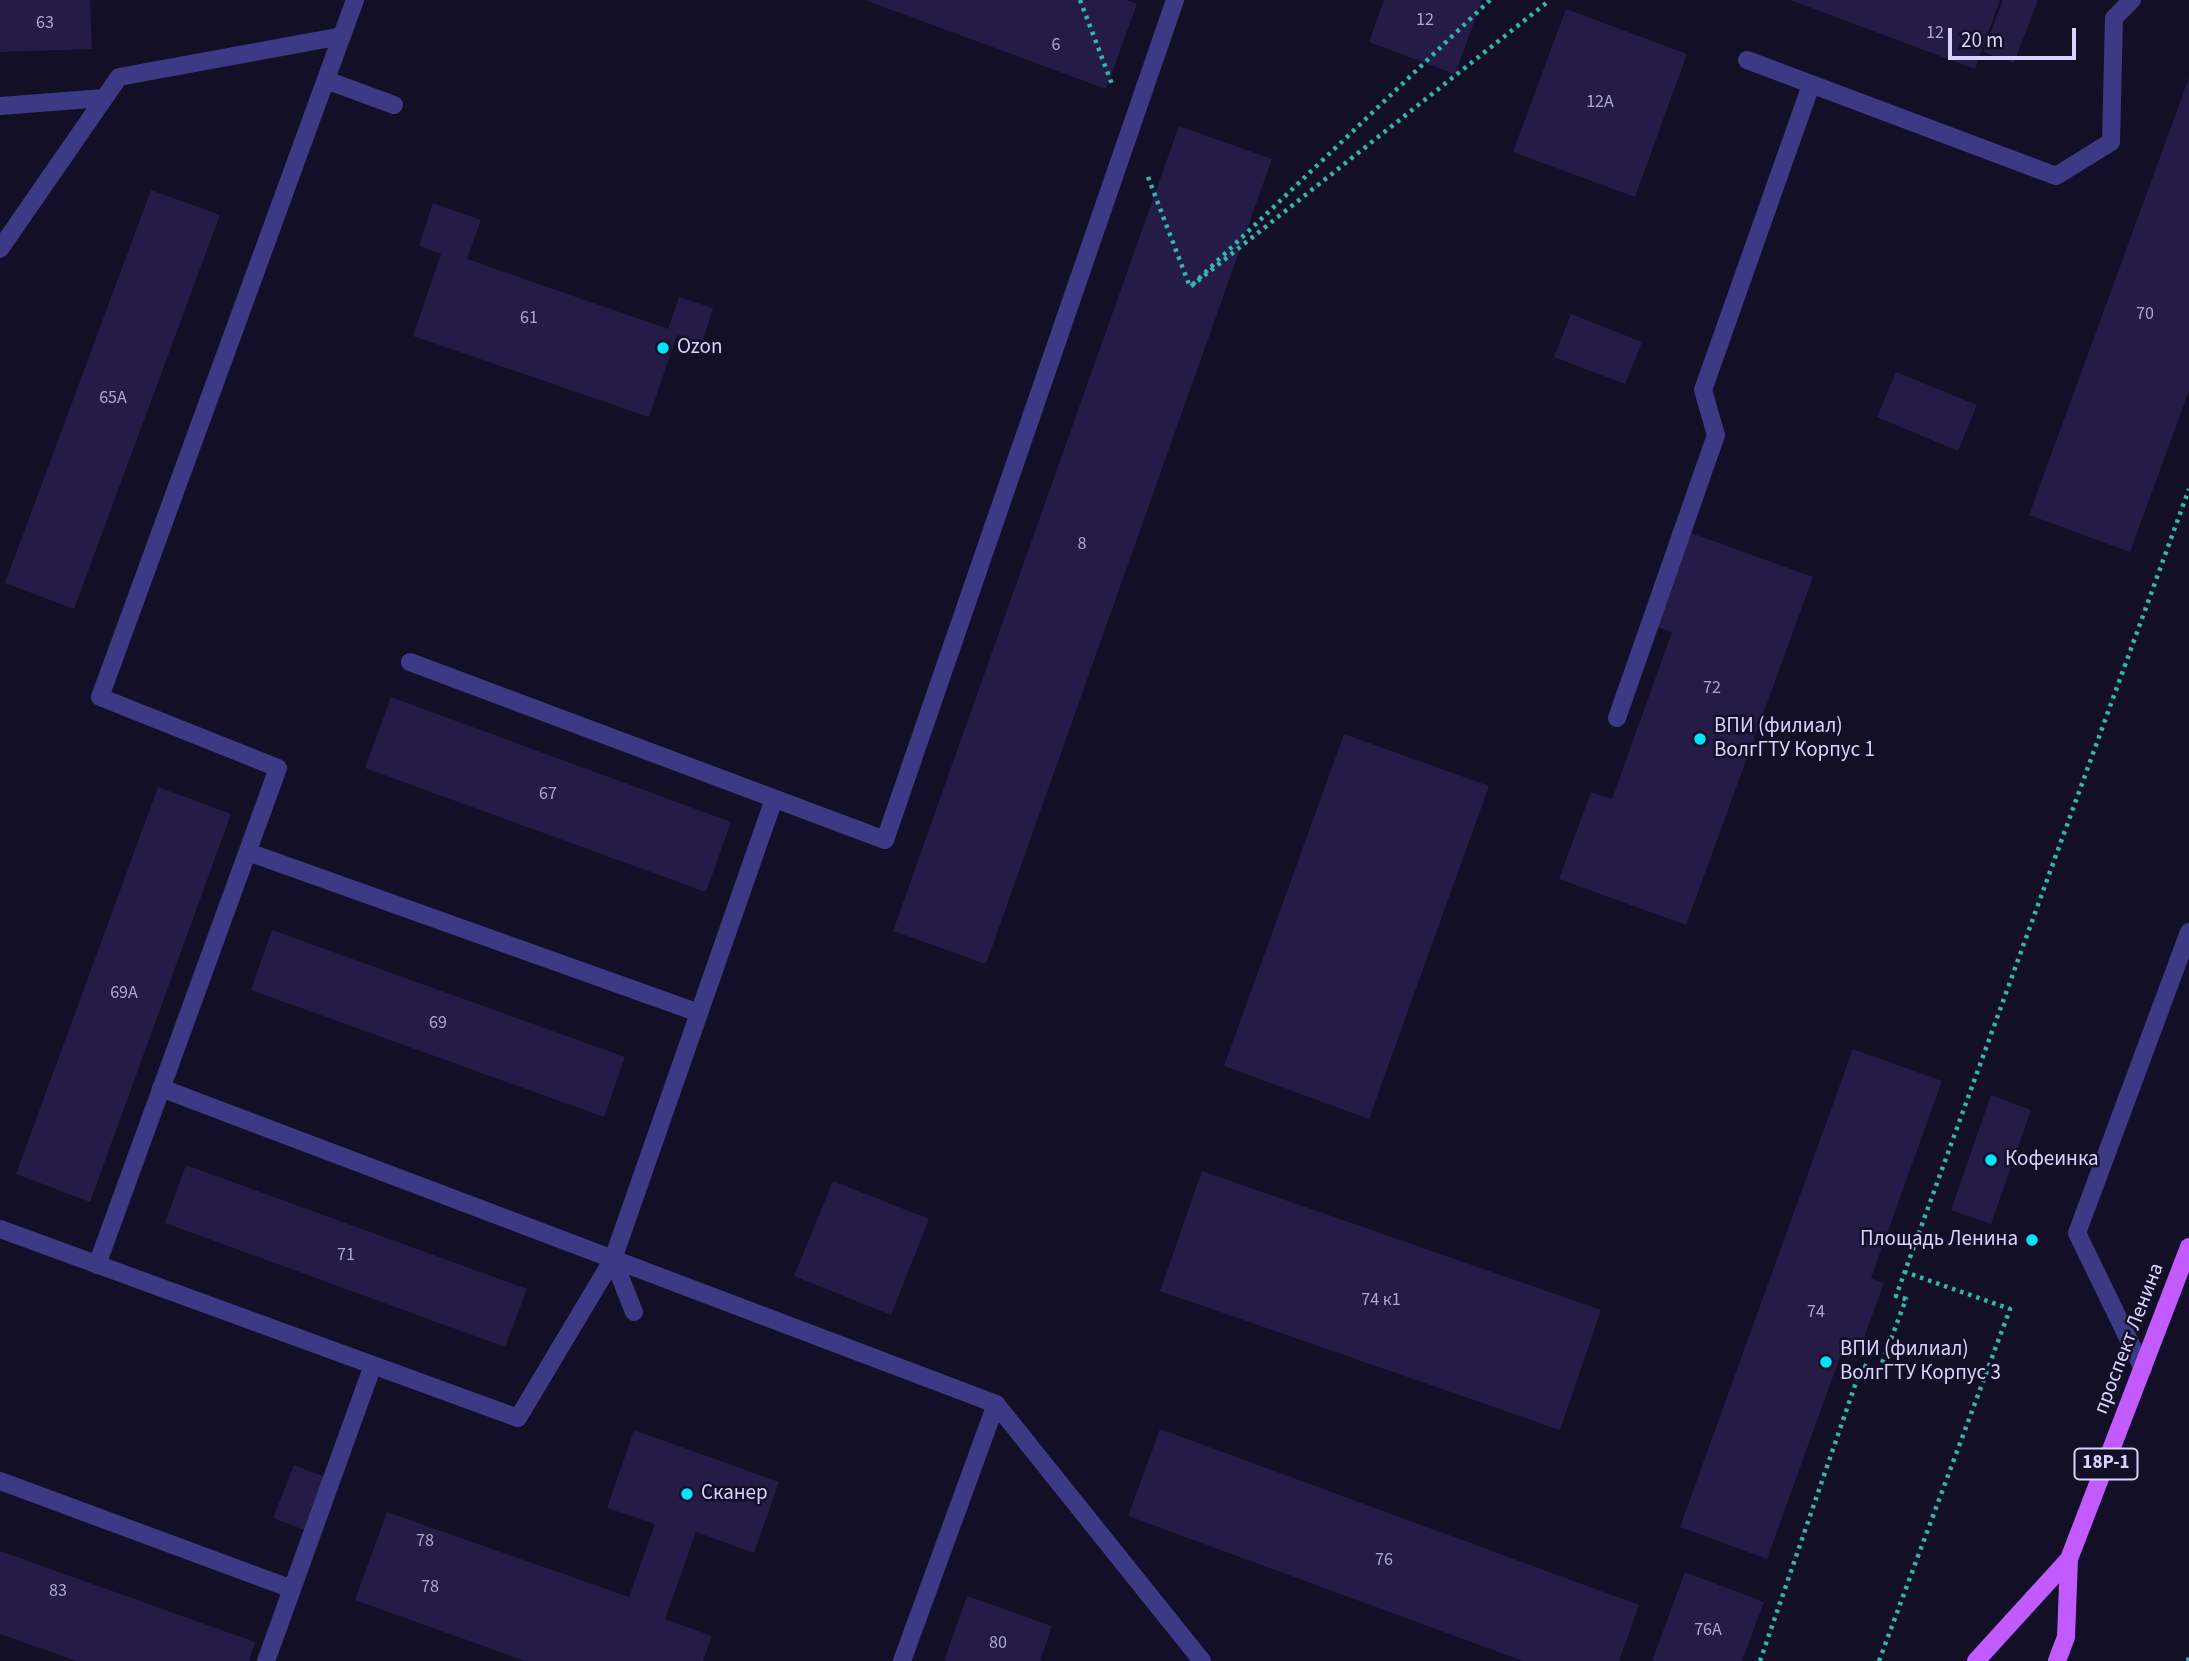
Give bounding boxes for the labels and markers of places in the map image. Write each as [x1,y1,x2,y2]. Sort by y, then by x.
place label: Ozon [677,335,722,361]
marker: Ozon [655,340,671,356]
place label: ВПИ (филиал) ВолгГТУ Корпус 1 [1714,714,1875,764]
marker: ВПИ (филиал) ВолгГТУ Корпус 1 [1692,731,1708,747]
place label: Кофеинка [2005,1147,2099,1173]
marker: Кофеинка [1983,1152,1999,1168]
place label: Площадь Ленина [1860,1227,2018,1253]
marker: Площадь Ленина [2024,1232,2040,1248]
place label: ВПИ (филиал) ВолгГТУ Корпус 3 [1840,1337,2001,1387]
marker: ВПИ (филиал) ВолгГТУ Корпус 3 [1818,1354,1834,1370]
place label: Сканер [701,1481,768,1507]
marker: Сканер [679,1486,695,1502]

